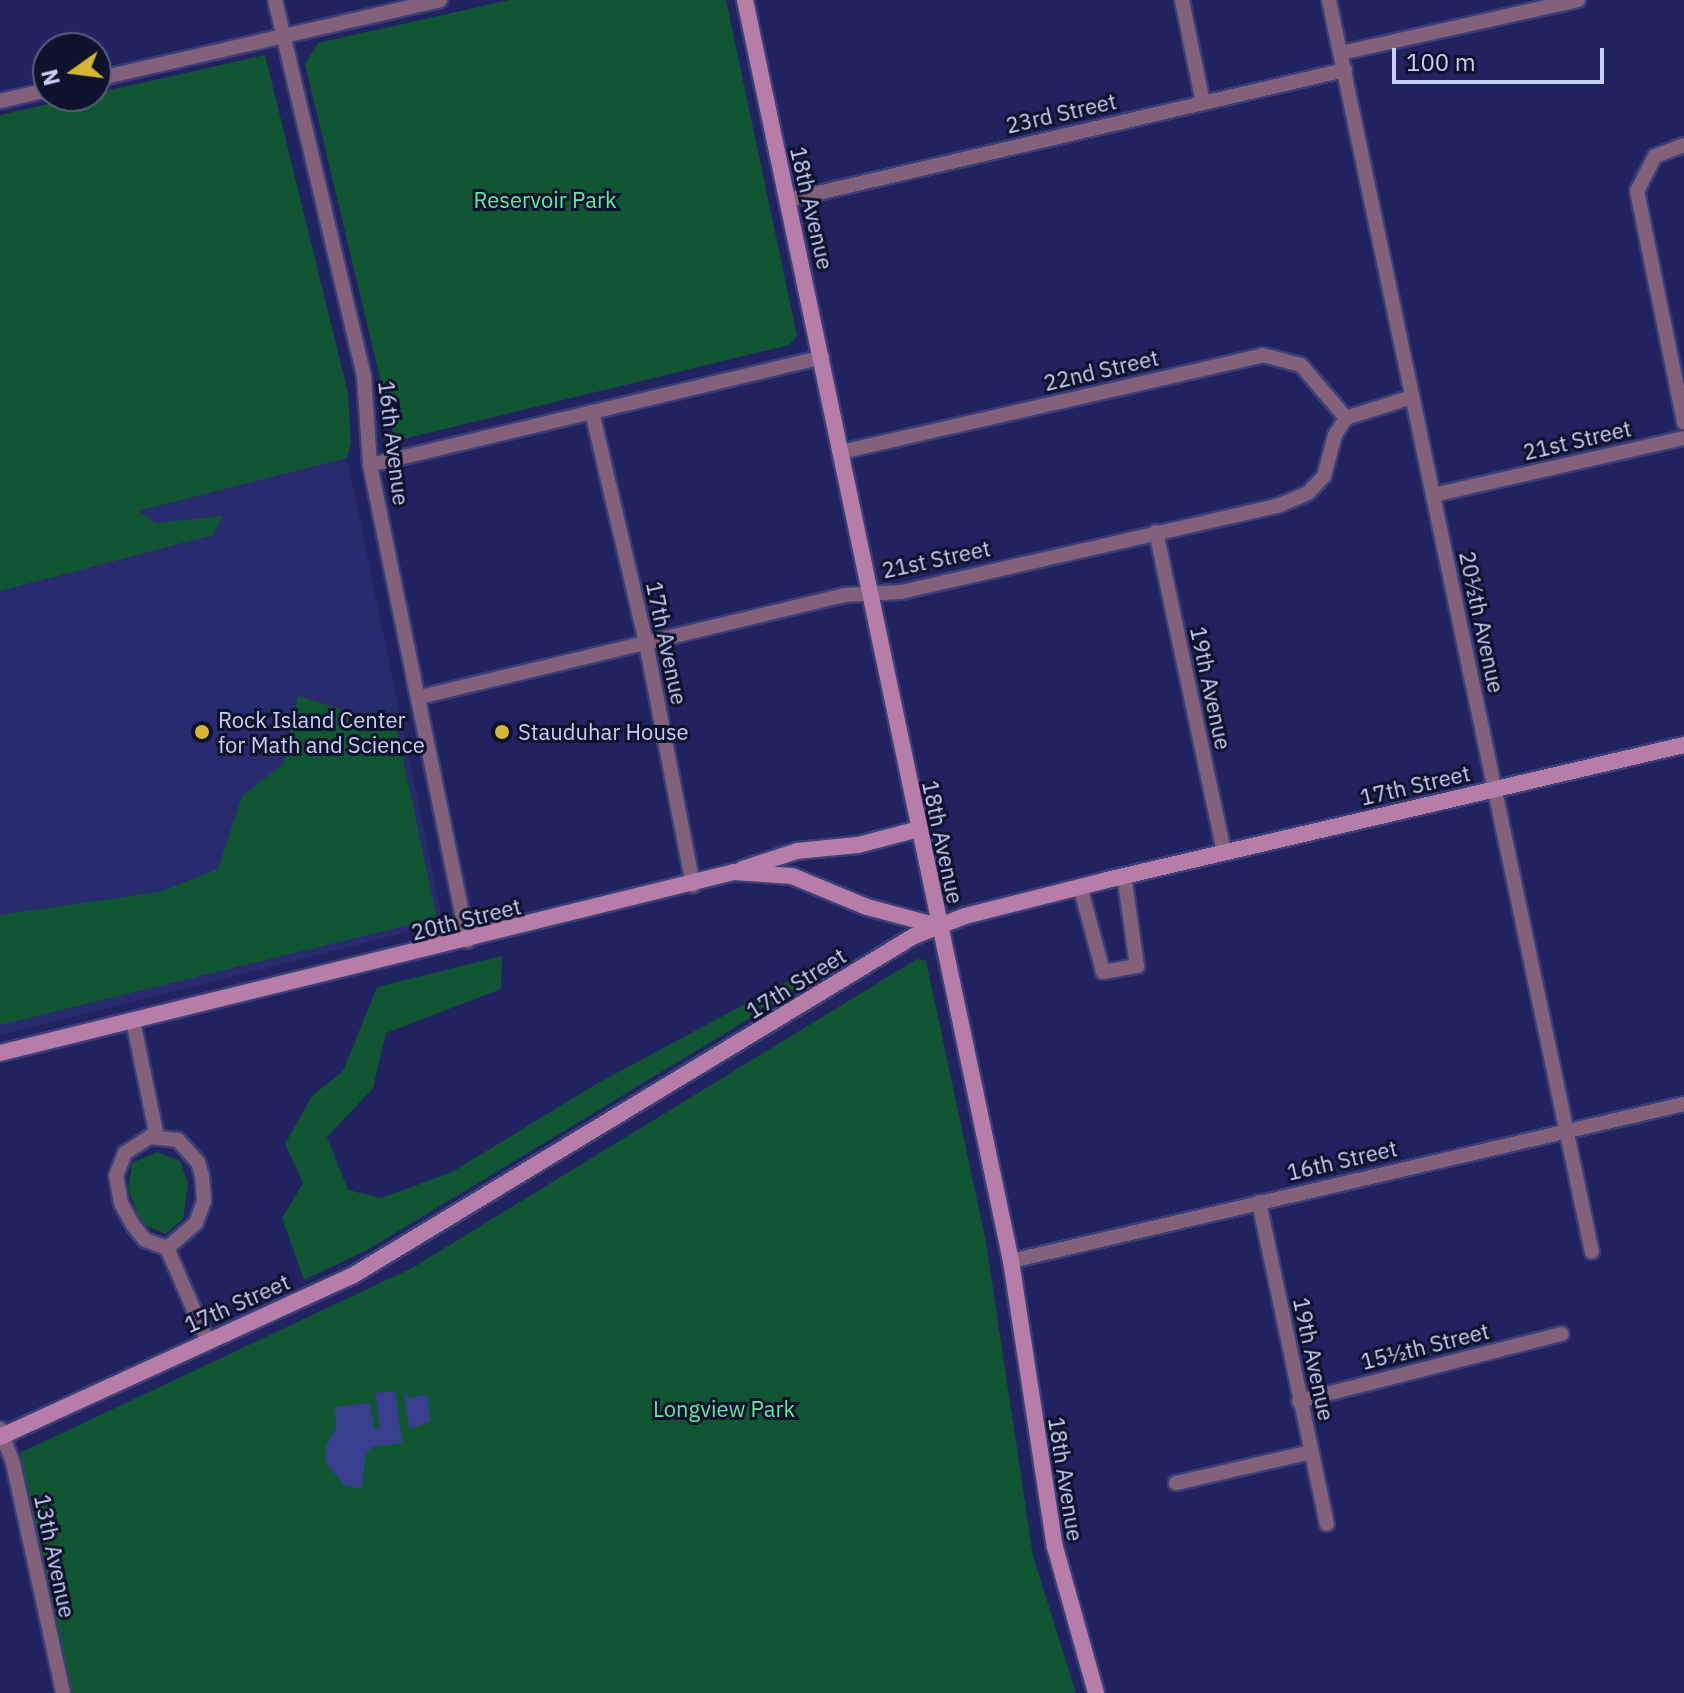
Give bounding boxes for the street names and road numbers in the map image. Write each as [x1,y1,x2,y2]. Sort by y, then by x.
street label: 23rd Street [1003,87,1119,139]
street label: 18th Avenue [785,144,839,272]
street label: 22nd Street [1041,344,1161,396]
street label: 16th Avenue [373,379,415,507]
street label: 21st Street [1520,415,1634,465]
street label: 21st Street [879,535,993,583]
street label: 20½th Avenue [1454,549,1510,695]
street label: 17th Avenue [641,579,693,707]
street label: 19th Avenue [1185,624,1237,752]
street label: 17th Street [1357,760,1473,810]
street label: 18th Avenue [917,778,969,906]
street label: 20th Street [408,893,524,945]
street label: 17th Street [741,942,851,1024]
street label: 16th Street [1284,1135,1400,1185]
street label: 17th Street [180,1268,294,1338]
street label: 19th Avenue [1288,1295,1340,1423]
street label: 15½th Street [1358,1317,1492,1375]
street label: 18th Avenue [1043,1415,1089,1543]
street label: 13th Avenue [29,1492,81,1620]

